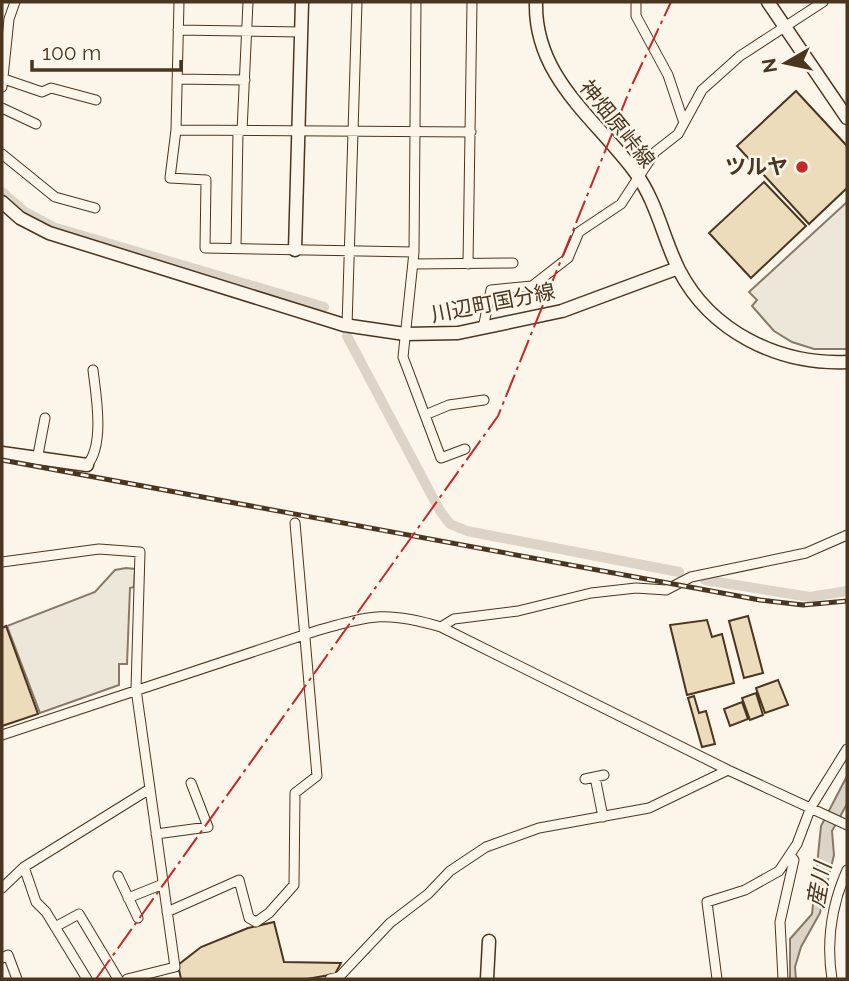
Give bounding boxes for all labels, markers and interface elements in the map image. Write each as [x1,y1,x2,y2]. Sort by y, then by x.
scale bar [32,28,180,72]
north arrow [751,28,821,98]
text: 100 m [42,40,101,65]
text: N [757,57,781,75]
street label: 神畑原峠線 [575,75,660,172]
place label: ツルヤ [725,154,788,179]
marker: ツルヤ [794,159,810,175]
street label: 川辺町国分線 [429,278,557,327]
water label: 産川 [801,857,836,910]

